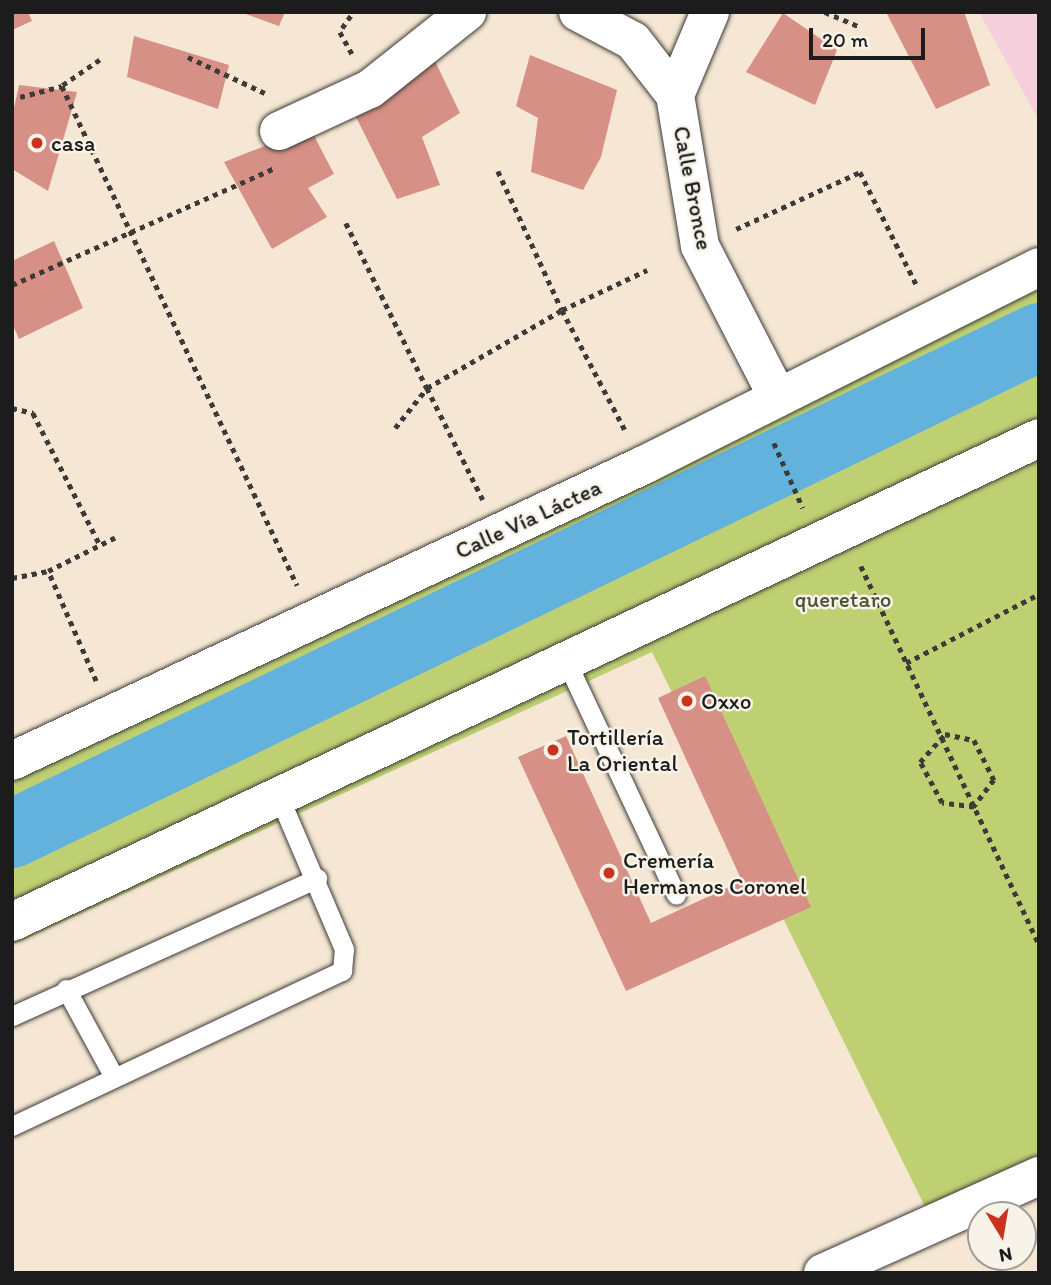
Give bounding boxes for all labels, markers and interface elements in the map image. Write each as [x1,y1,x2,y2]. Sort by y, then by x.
scale bar [813,14,928,58]
text: 20 m [822,27,868,52]
street label: Calle Bronce [667,124,719,252]
place label: casa [51,129,95,157]
marker: casa [29,135,45,151]
street label: Calle Vía Láctea [451,473,605,565]
park label: queretaro [795,585,891,613]
place label: Oxxo [701,687,751,715]
marker: Oxxo [679,693,695,709]
place label: Tortillería La Oriental [567,723,678,777]
marker: Tortillería La Oriental [545,742,561,758]
place label: Cremería Hermanos Coronel [623,846,806,900]
marker: Cremería Hermanos Coronel [601,865,617,881]
north arrow [967,1201,1037,1271]
text: N [997,1243,1014,1268]

